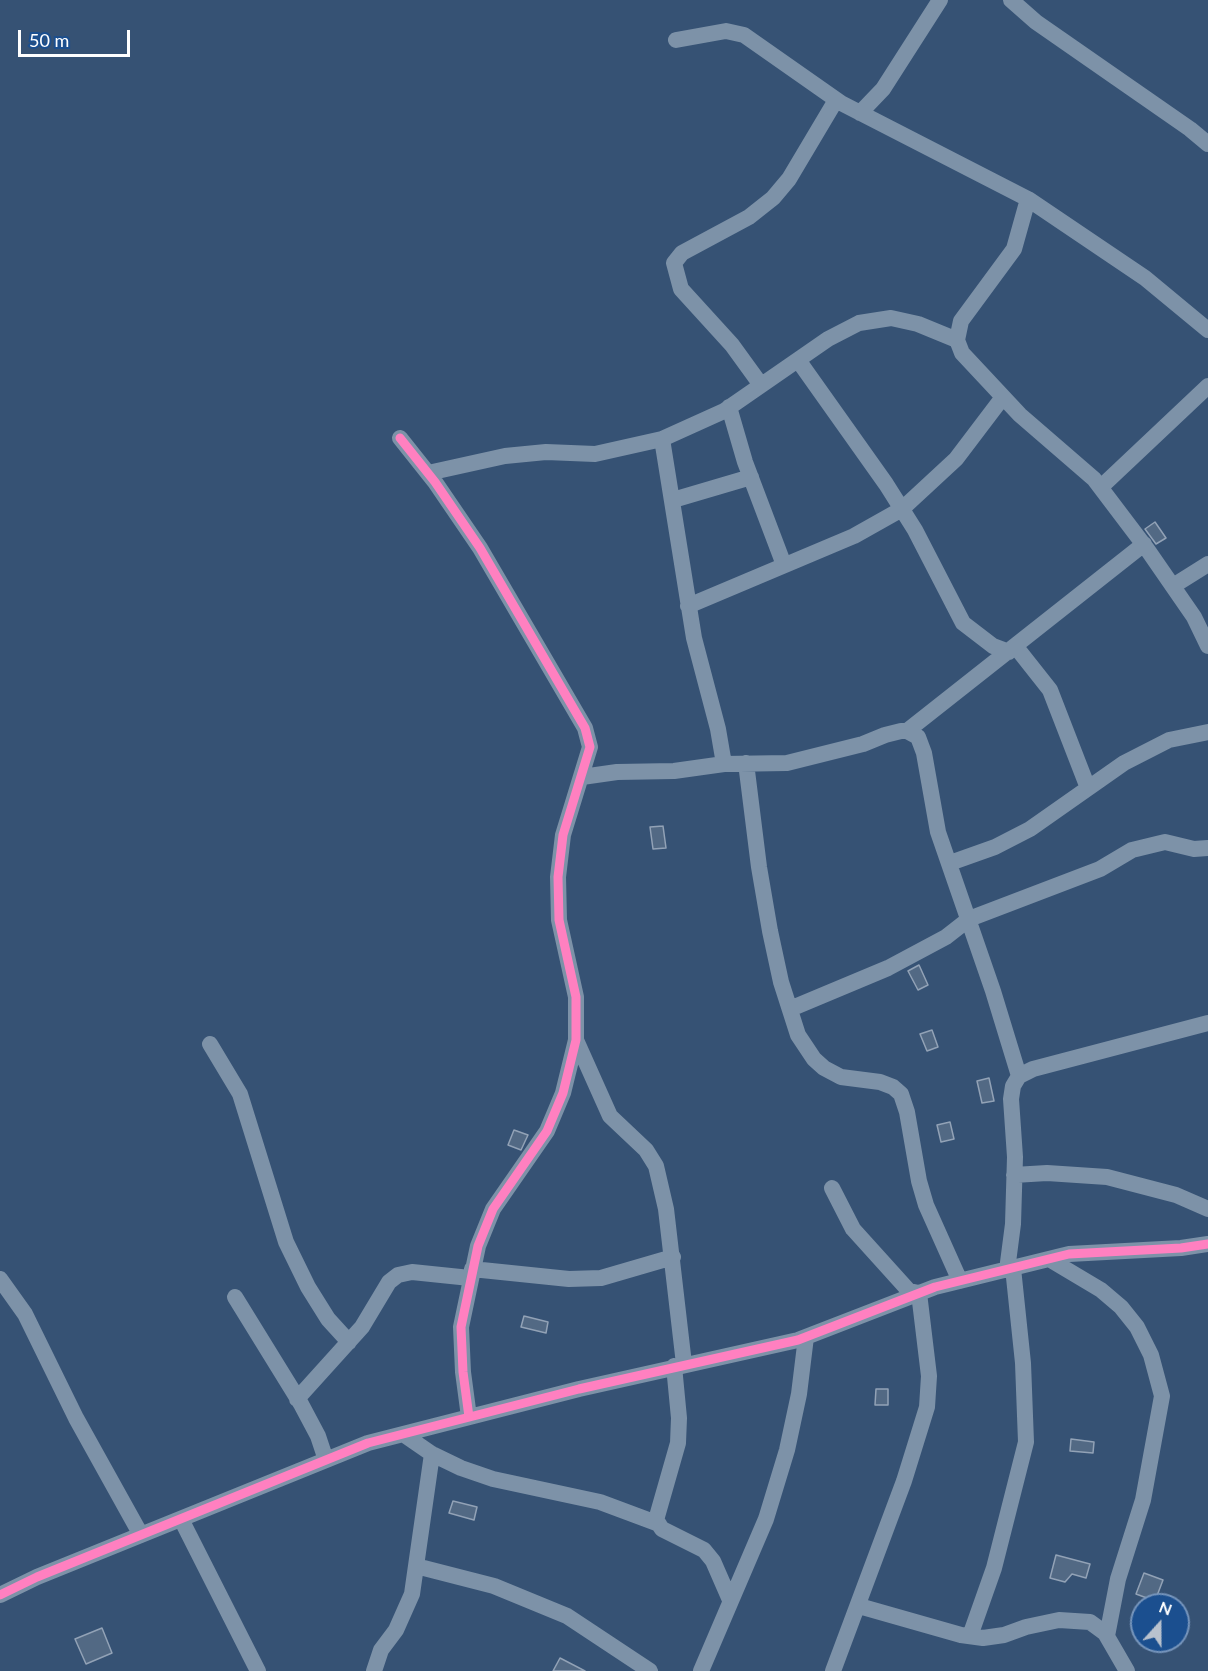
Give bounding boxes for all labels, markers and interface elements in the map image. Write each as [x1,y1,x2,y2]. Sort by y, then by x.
scale bar [21,18,134,56]
text: 50 m [29,29,69,51]
north arrow [1130,1593,1190,1653]
text: N [1157,1597,1175,1619]

